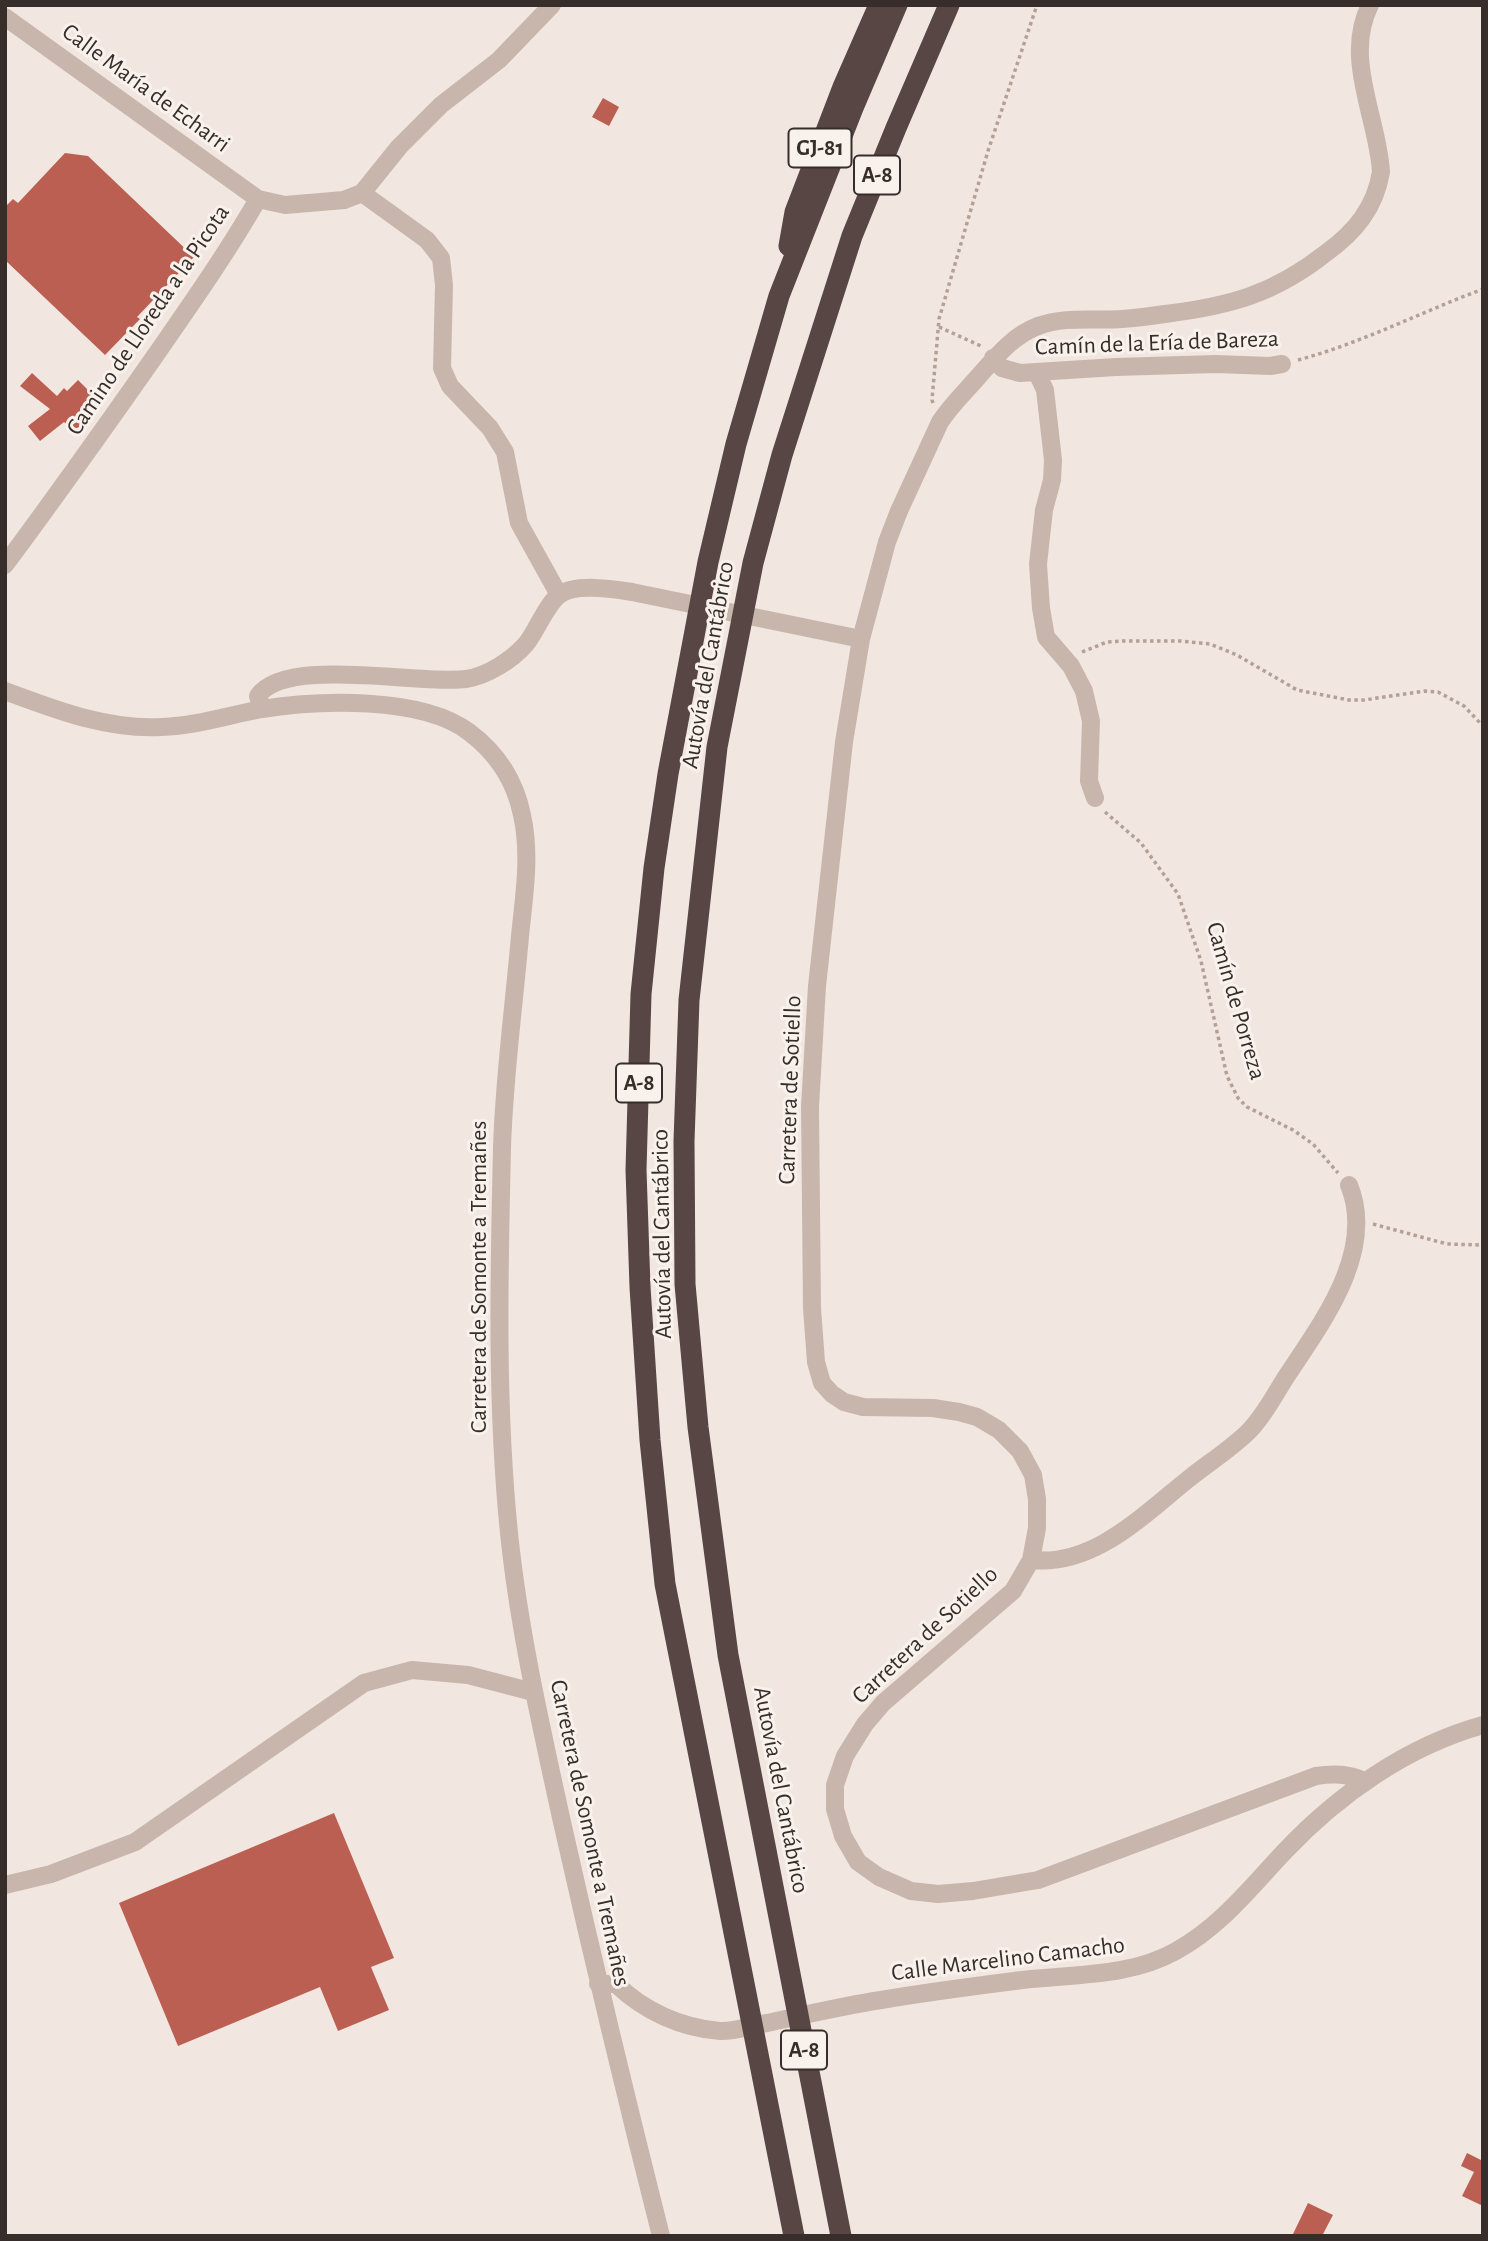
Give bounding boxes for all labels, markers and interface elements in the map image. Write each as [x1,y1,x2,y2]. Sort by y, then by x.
street label: Calle María de Echarri [56,17,236,159]
road number: GJ-81 [788,128,852,168]
road number: A-8 [854,156,900,194]
street label: Camino de Lloreda a la Picota [60,199,236,441]
street label: Camín de la Ería de Bareza [1035,324,1279,362]
street label: Autovía del Cantábrico [676,559,740,771]
street label: Camín de Porreza [1200,919,1272,1083]
street label: Carretera de Sotiello [772,995,808,1185]
road number: A-8 [616,1064,662,1102]
street label: Carretera de Somonte a Tremañes [465,1121,493,1433]
street label: Autovía del Cantábrico [646,1129,678,1339]
street label: Carretera de Sotiello [846,1560,1004,1710]
street label: Carretera de Somonte a Tremañes [543,1677,637,1989]
street label: Autovía del Cantábrico [747,1684,815,1896]
street label: Calle Marcelino Camacho [890,1930,1126,1988]
road number: A-8 [781,2030,827,2070]

